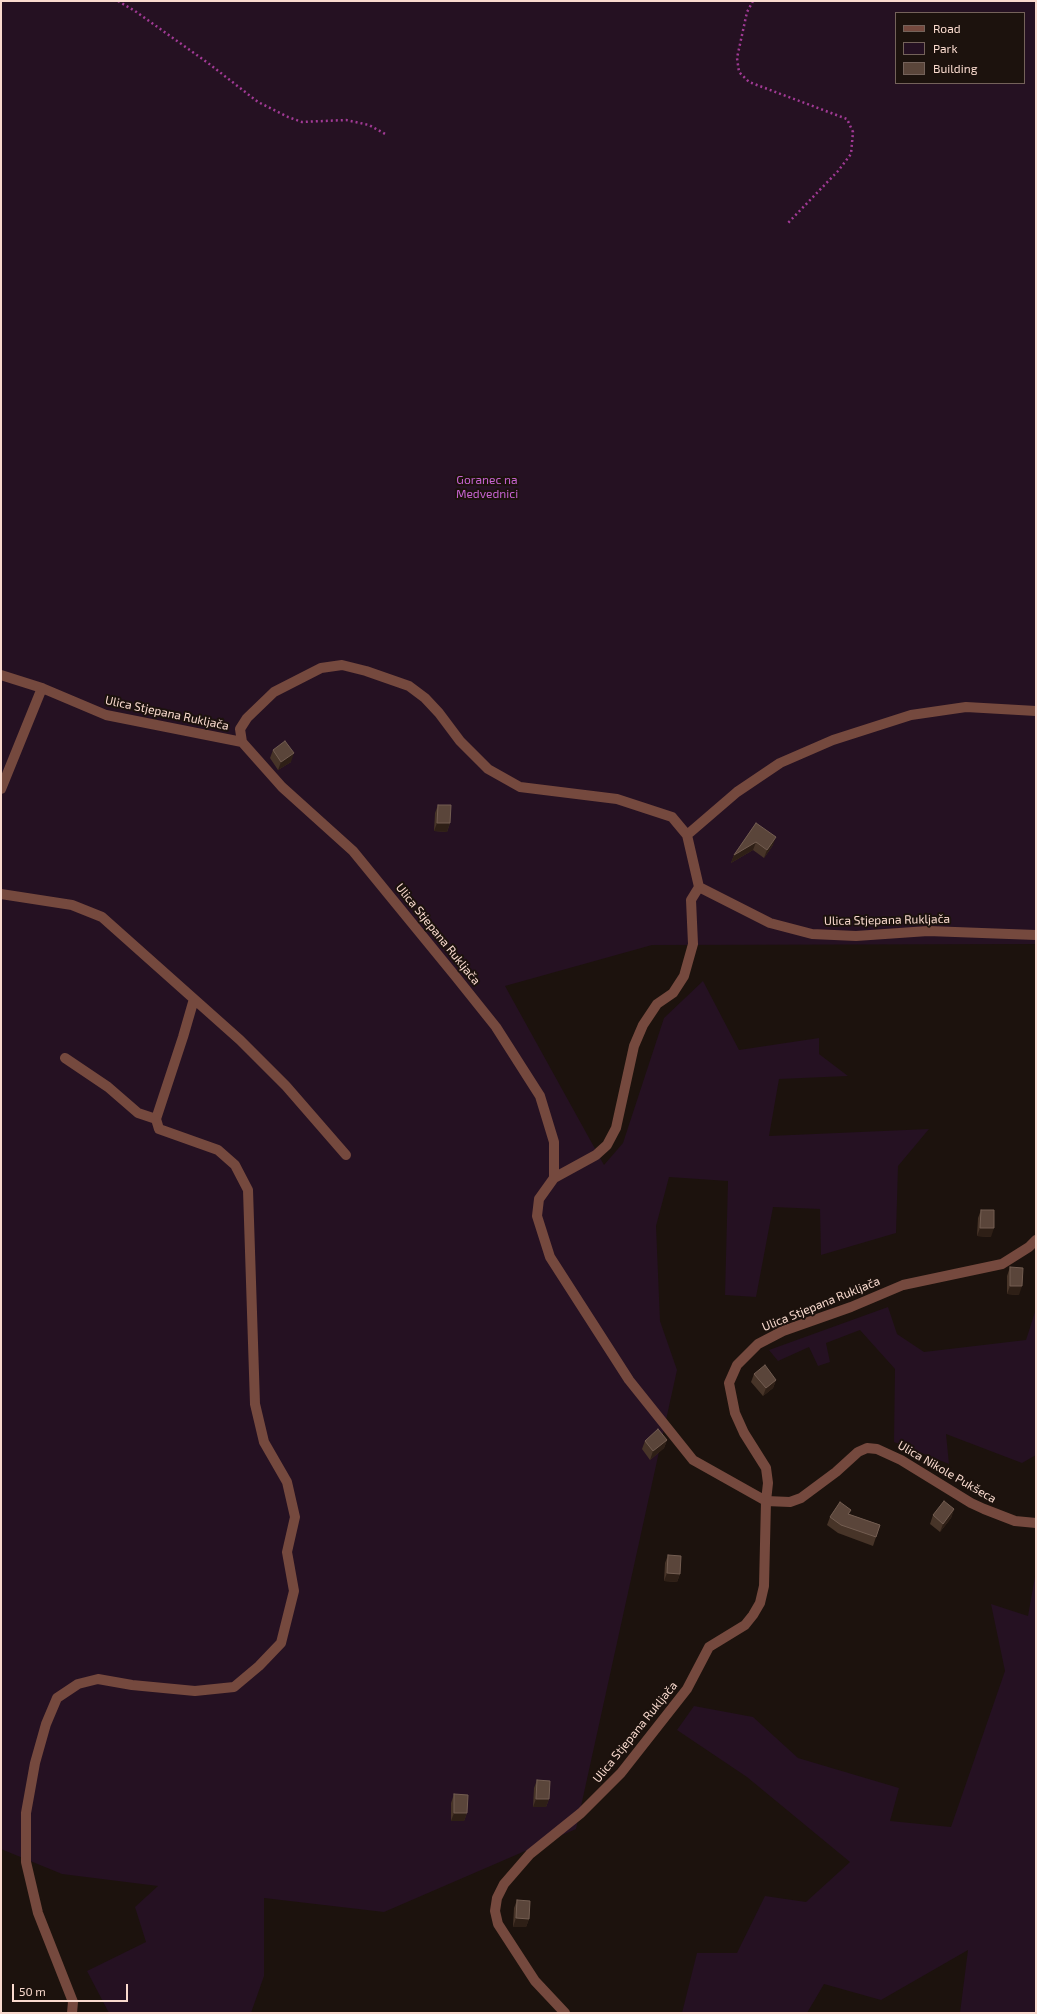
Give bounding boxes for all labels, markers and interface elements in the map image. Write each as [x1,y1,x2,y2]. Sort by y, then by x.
legend [895,12,1025,84]
text: Road [933,21,961,35]
text: Park [933,41,958,55]
text: Building [933,61,977,75]
park label: Goranec na Medvednici [456,473,518,501]
street label: Ulica Stjepana Rukljača [104,693,230,733]
street label: Ulica Stjepana Rukljača [393,880,483,988]
street label: Ulica Stjepana Rukljača [824,912,950,928]
street label: Ulica Stjepana Rukljača [760,1274,882,1334]
street label: Ulica Nikole Pukšeca [895,1438,999,1506]
street label: Ulica Stjepana Rukljača [590,1678,680,1786]
scale bar [14,1976,130,2002]
text: 50 m [19,1984,46,1998]

